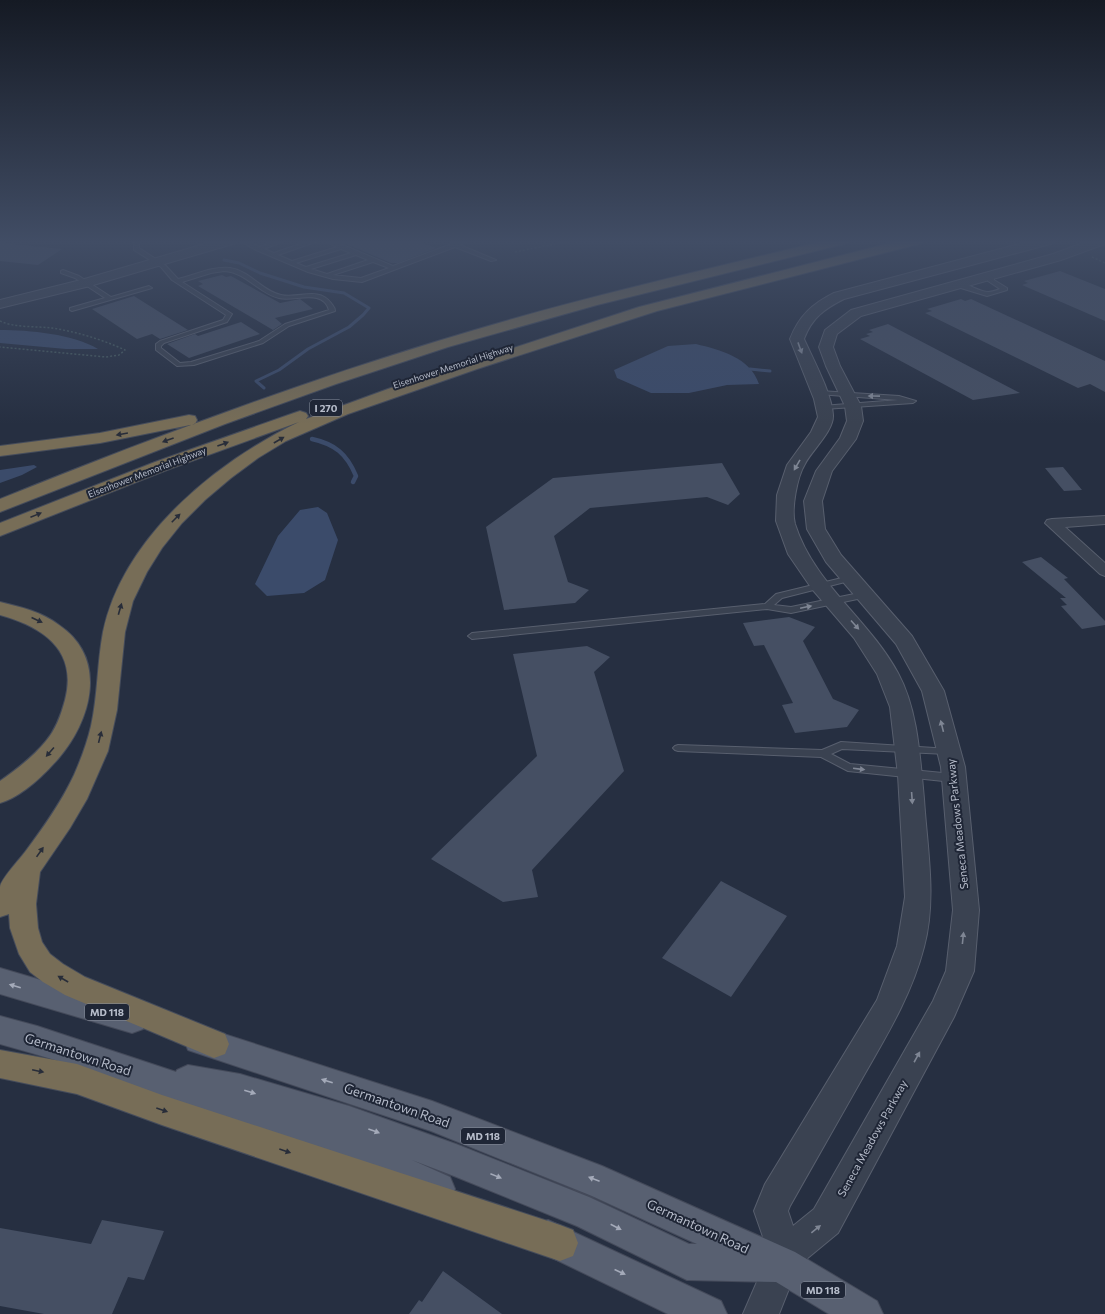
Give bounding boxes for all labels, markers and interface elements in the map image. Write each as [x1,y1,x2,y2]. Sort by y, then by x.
street label: Eisenhower Memorial Highway [392,341,515,391]
one-way arrow [798,343,804,355]
one-way arrow [867,393,880,399]
road number: I 270 [310,400,342,416]
one-way arrow [116,431,129,437]
one-way arrow [273,436,285,443]
one-way arrow [162,437,174,443]
one-way arrow [217,440,229,446]
street label: Eisenhower Memorial Highway [86,444,208,500]
one-way arrow [794,459,801,471]
one-way arrow [31,512,43,518]
one-way arrow [171,513,181,523]
one-way arrow [117,603,123,615]
one-way arrow [800,604,812,610]
one-way arrow [31,617,43,623]
one-way arrow [850,621,859,630]
one-way arrow [939,719,945,732]
one-way arrow [97,731,103,744]
one-way arrow [45,746,54,757]
street label: Seneca Meadows Parkway [944,758,970,890]
one-way arrow [853,765,865,772]
one-way arrow [908,792,915,804]
one-way arrow [36,846,44,857]
one-way arrow [960,931,966,944]
one-way arrow [57,975,69,982]
one-way arrow [9,983,21,989]
road number: MD 118 [85,1004,129,1020]
street label: Germantown Road [23,1029,133,1079]
one-way arrow [913,1051,920,1063]
one-way arrow [32,1068,45,1074]
street label: Seneca Meadows Parkway [834,1077,910,1199]
one-way arrow [321,1078,333,1084]
street label: Germantown Road [342,1079,452,1131]
one-way arrow [245,1089,257,1095]
one-way arrow [157,1107,169,1113]
one-way arrow [369,1128,381,1134]
road number: MD 118 [461,1128,505,1144]
one-way arrow [280,1149,292,1155]
one-way arrow [491,1174,503,1180]
one-way arrow [587,1176,599,1182]
street label: Germantown Road [644,1195,752,1257]
one-way arrow [610,1224,622,1230]
one-way arrow [811,1225,822,1233]
one-way arrow [614,1269,626,1275]
road number: MD 118 [801,1282,845,1298]

